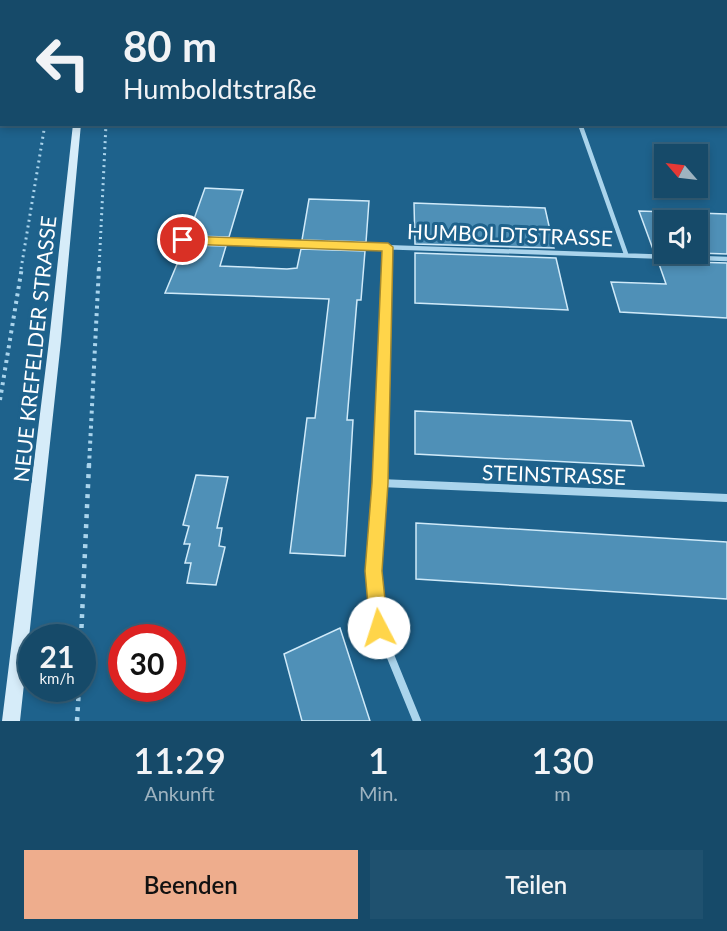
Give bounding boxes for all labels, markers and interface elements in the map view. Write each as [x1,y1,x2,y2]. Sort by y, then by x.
text: 80 m [123,21,217,71]
icon: left [24,24,102,102]
text: Humboldtstraße [123,72,317,105]
north arrow [654,144,708,198]
map controls [654,144,708,264]
button: sound [654,210,708,264]
pin [157,214,208,265]
street label: NEUE KREFELDER STRASSE [8,215,60,483]
street label: HUMBOLDTSTRASSE [407,218,613,250]
icon: arrive [166,223,199,256]
street label: STEINSTRASSE [482,459,626,489]
position arrow [347,596,411,660]
speed limit sign: 30 [108,624,186,702]
text: 21 [40,638,74,674]
text: km/h [39,669,75,687]
text: 11:29 [133,738,226,782]
text: 1 [368,738,389,782]
text: 130 [531,738,594,782]
text: Ankunft [144,781,215,805]
text: Min. [359,781,398,805]
text: m [554,781,571,805]
button: Beenden [24,850,358,919]
button: Teilen [370,850,703,919]

